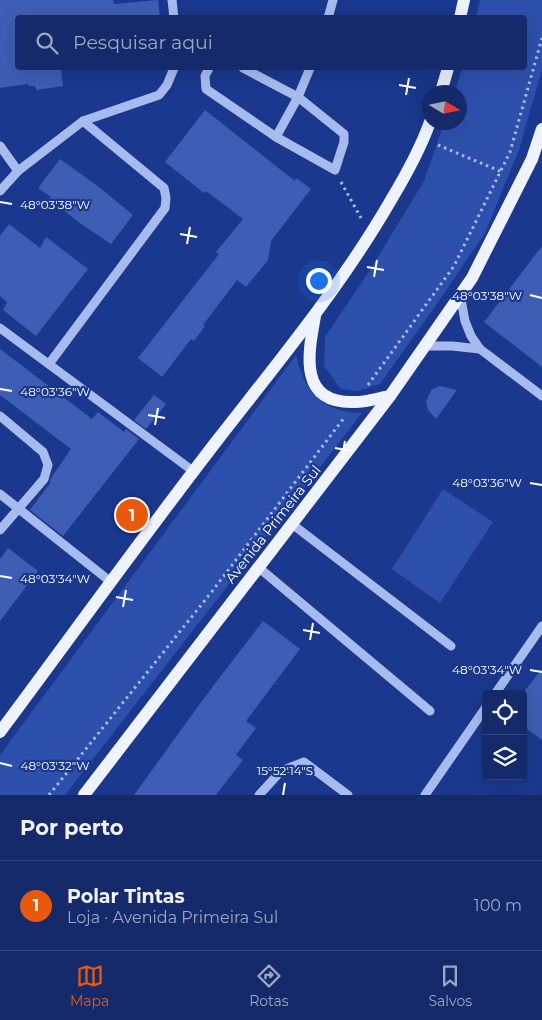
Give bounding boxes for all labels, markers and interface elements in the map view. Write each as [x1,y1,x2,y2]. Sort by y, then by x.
search box [15,15,527,70]
icon: search [33,29,61,57]
text: Pesquisar aqui [73,31,213,54]
north arrow [422,85,467,130]
text: 48°03'38"W [20,197,90,212]
your location [306,268,332,294]
text: 48°03'38"W [452,288,522,303]
text: 48°03'36"W [20,384,90,399]
street label: Avenida Primeira Sul [221,461,325,587]
text: 48°03'36"W [452,475,522,490]
pin: 1 [116,496,148,534]
text: 48°03'34"W [20,571,90,586]
text: 48°03'34"W [452,662,522,677]
map controls [482,690,527,780]
button: locate [482,690,527,735]
button: layers [482,735,527,780]
text: 48°03'32"W [20,758,90,773]
text: 15°52'14"S [257,763,313,778]
text: Por perto [20,815,124,840]
text: Polar Tintas [67,885,184,908]
text: 1 [33,896,39,915]
text: 100 m [474,896,522,915]
text: Loja · Avenida Primeira Sul [67,908,278,927]
tab: Mapa [70,962,109,1010]
tab: Rotas [249,962,289,1010]
tab: Salvos [428,962,472,1010]

